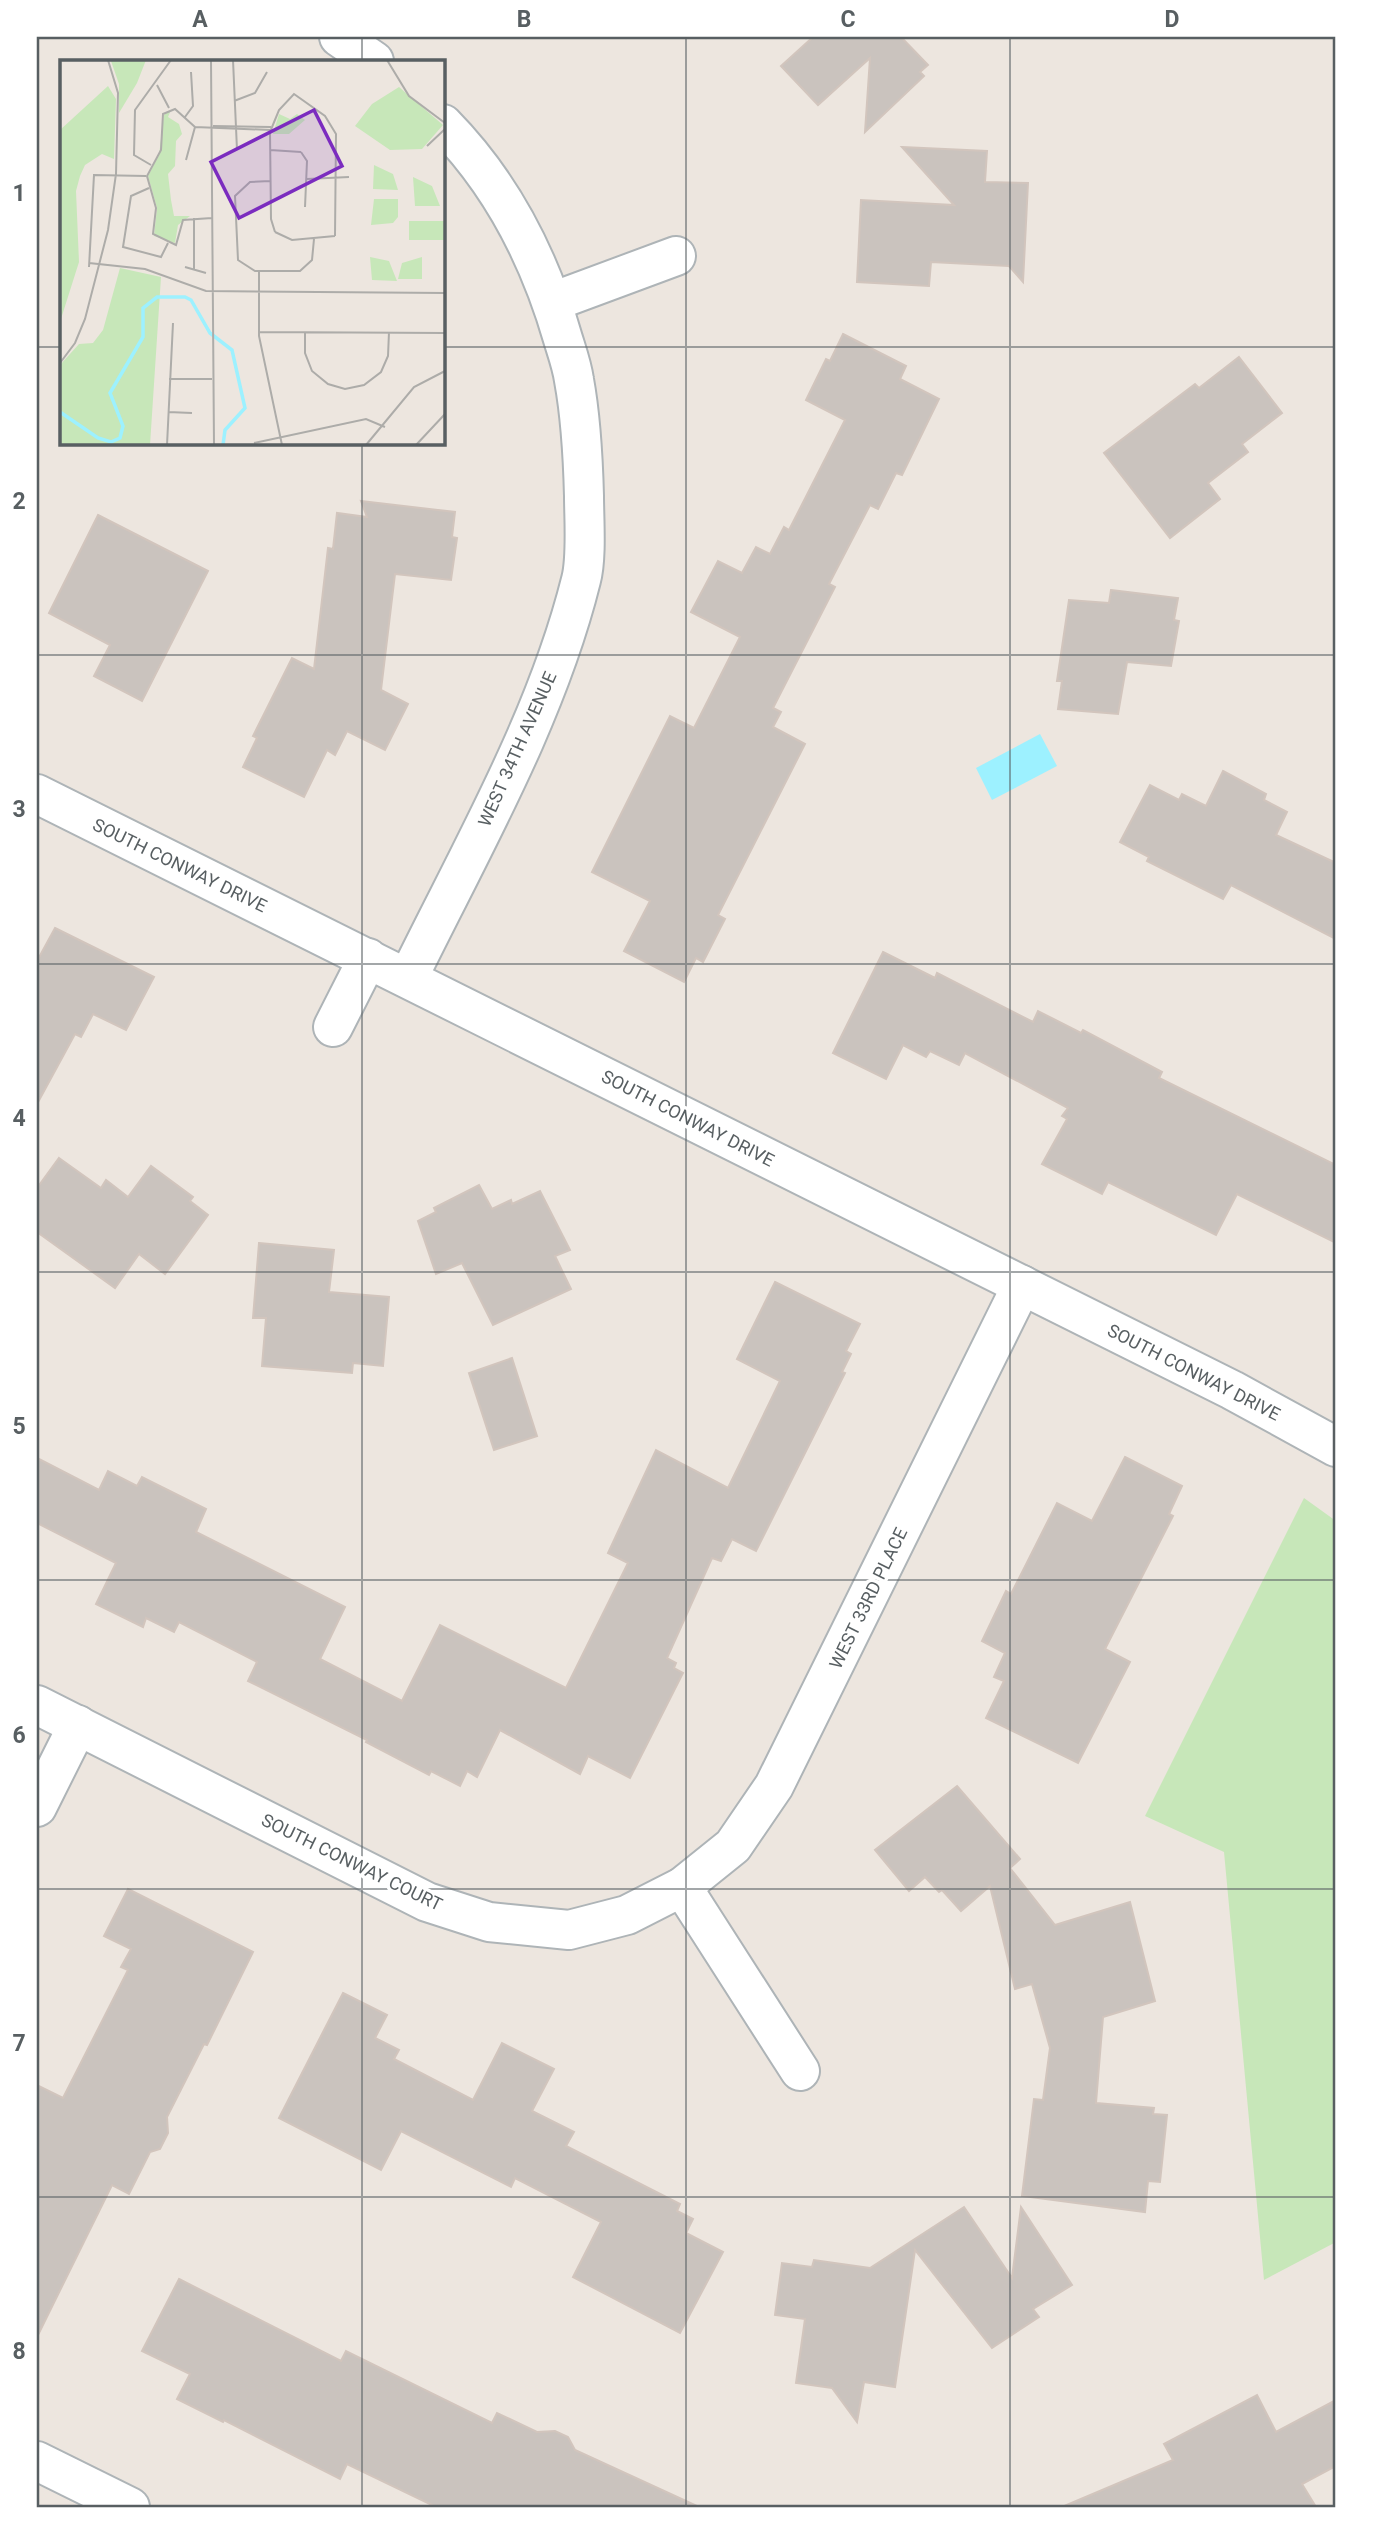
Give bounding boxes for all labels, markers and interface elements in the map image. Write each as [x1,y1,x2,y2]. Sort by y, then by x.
text: A [192,6,208,33]
text: B [517,6,531,33]
text: C [840,6,856,33]
text: D [1165,6,1179,33]
inset map [60,60,444,444]
text: 1 [12,180,26,207]
text: 2 [12,488,26,515]
street label: WEST 34TH AVENUE [473,668,561,830]
text: 3 [12,796,26,823]
street label: SOUTH CONWAY DRIVE [90,814,270,916]
street label: SOUTH CONWAY DRIVE [598,1065,778,1171]
text: 4 [12,1105,26,1132]
street label: SOUTH CONWAY DRIVE [1104,1319,1284,1425]
text: 5 [12,1413,26,1440]
street label: WEST 33RD PLACE [825,1524,911,1672]
text: 6 [12,1722,26,1749]
street label: SOUTH CONWAY COURT [258,1809,446,1915]
text: 7 [12,2030,26,2057]
text: 8 [12,2338,26,2365]

